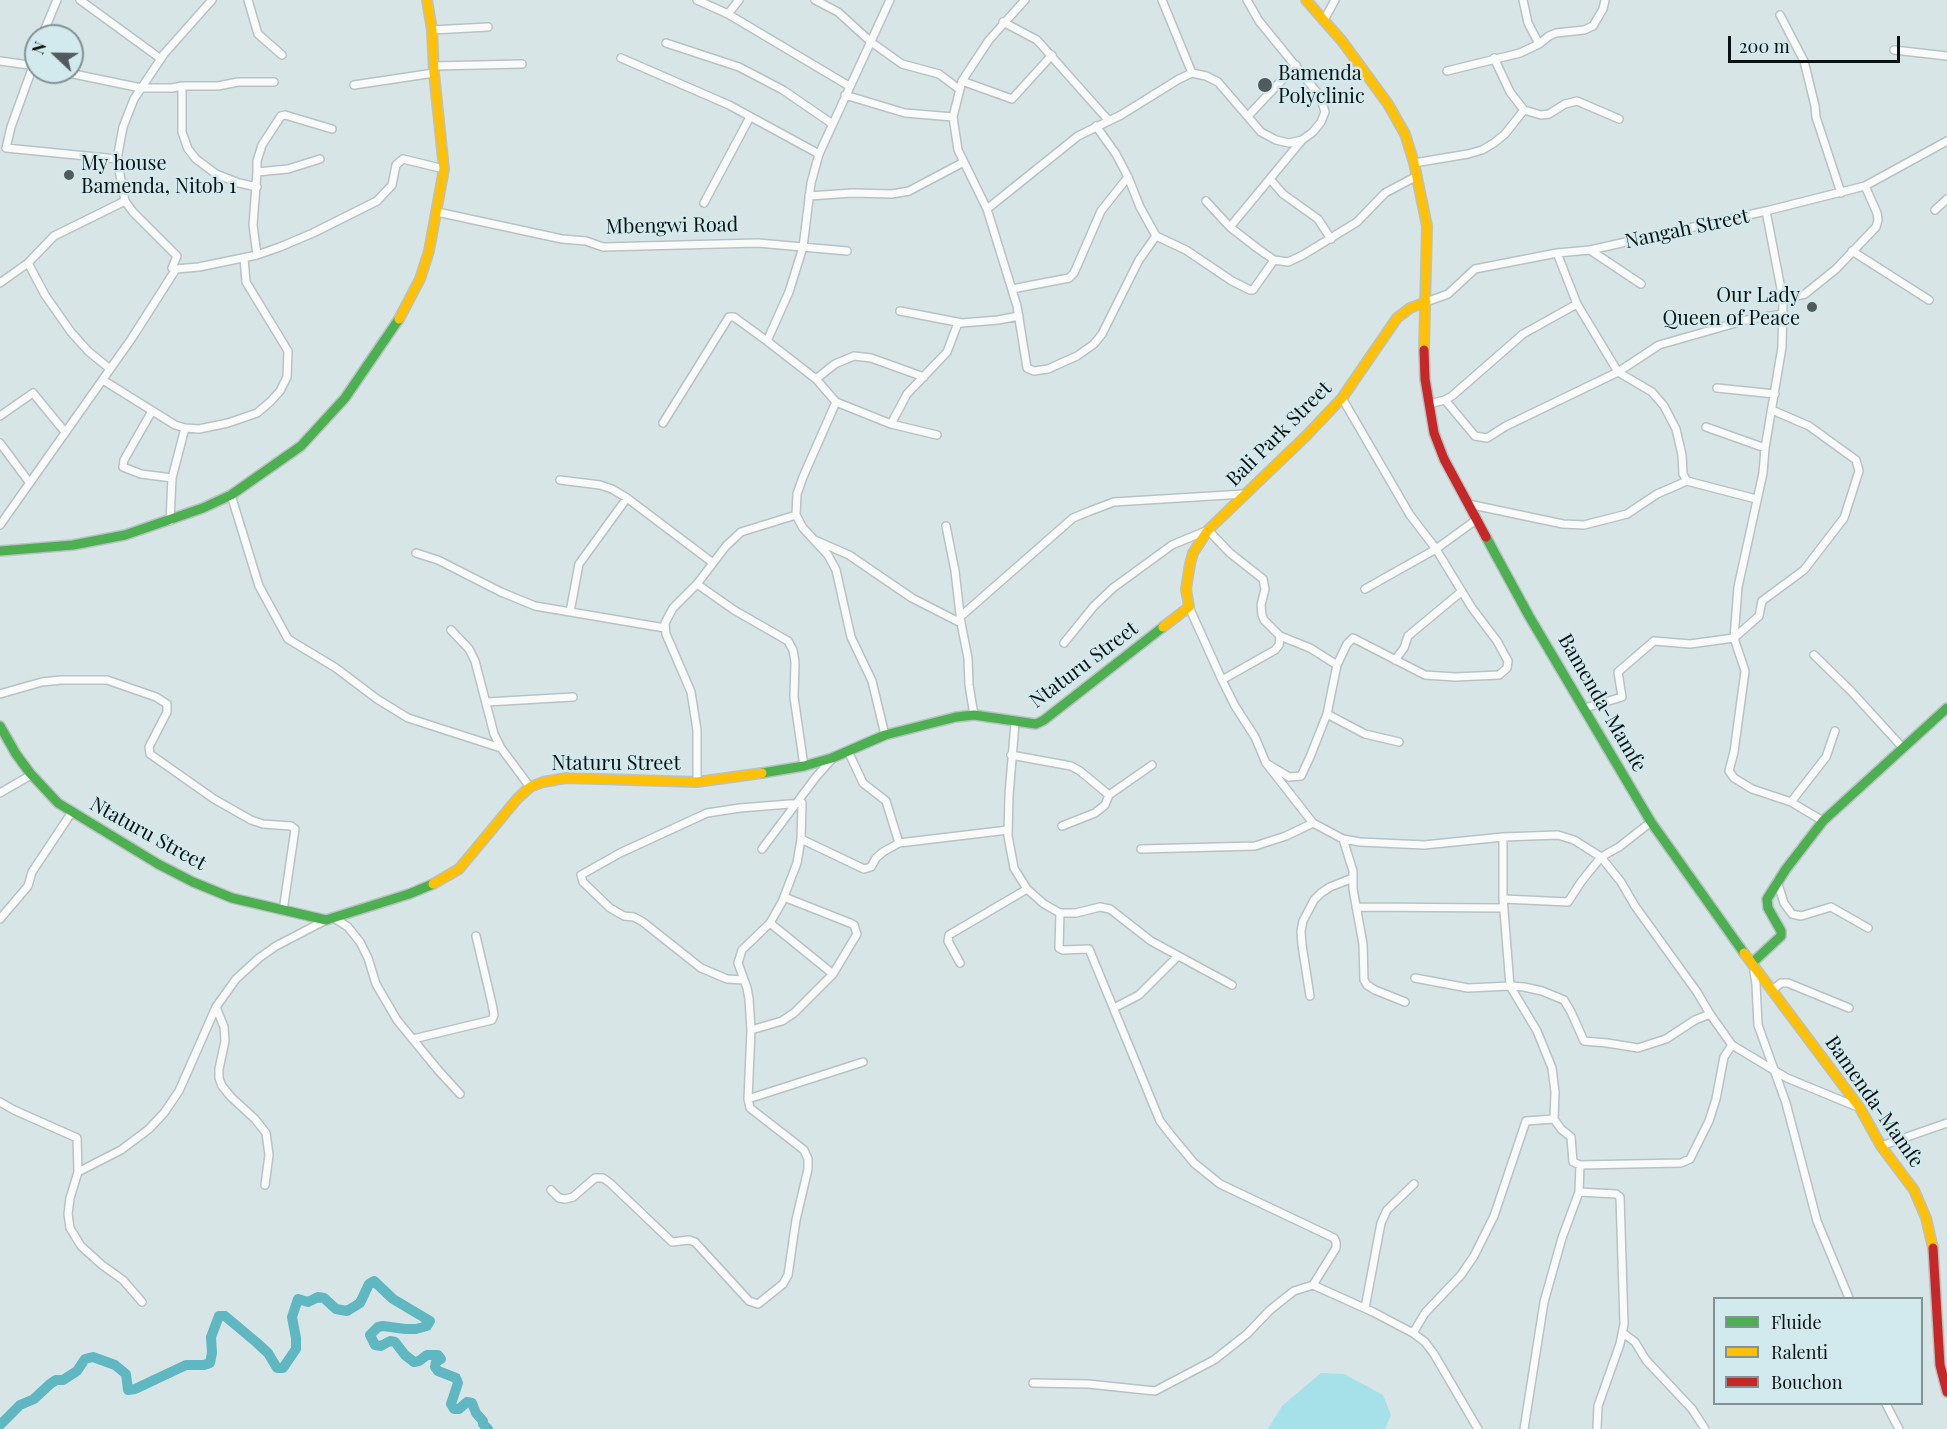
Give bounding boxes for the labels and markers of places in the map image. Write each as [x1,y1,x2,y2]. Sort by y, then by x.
place label: Bamenda Polyclinic [1278,62,1365,109]
marker: Bamenda Polyclinic [1256,76,1274,94]
place label: My house Bamenda, Nitob 1 [81,152,236,199]
marker: My house Bamenda, Nitob 1 [62,168,76,182]
place label: Our Lady Queen of Peace [1662,284,1800,331]
marker: Our Lady Queen of Peace [1805,300,1819,314]

